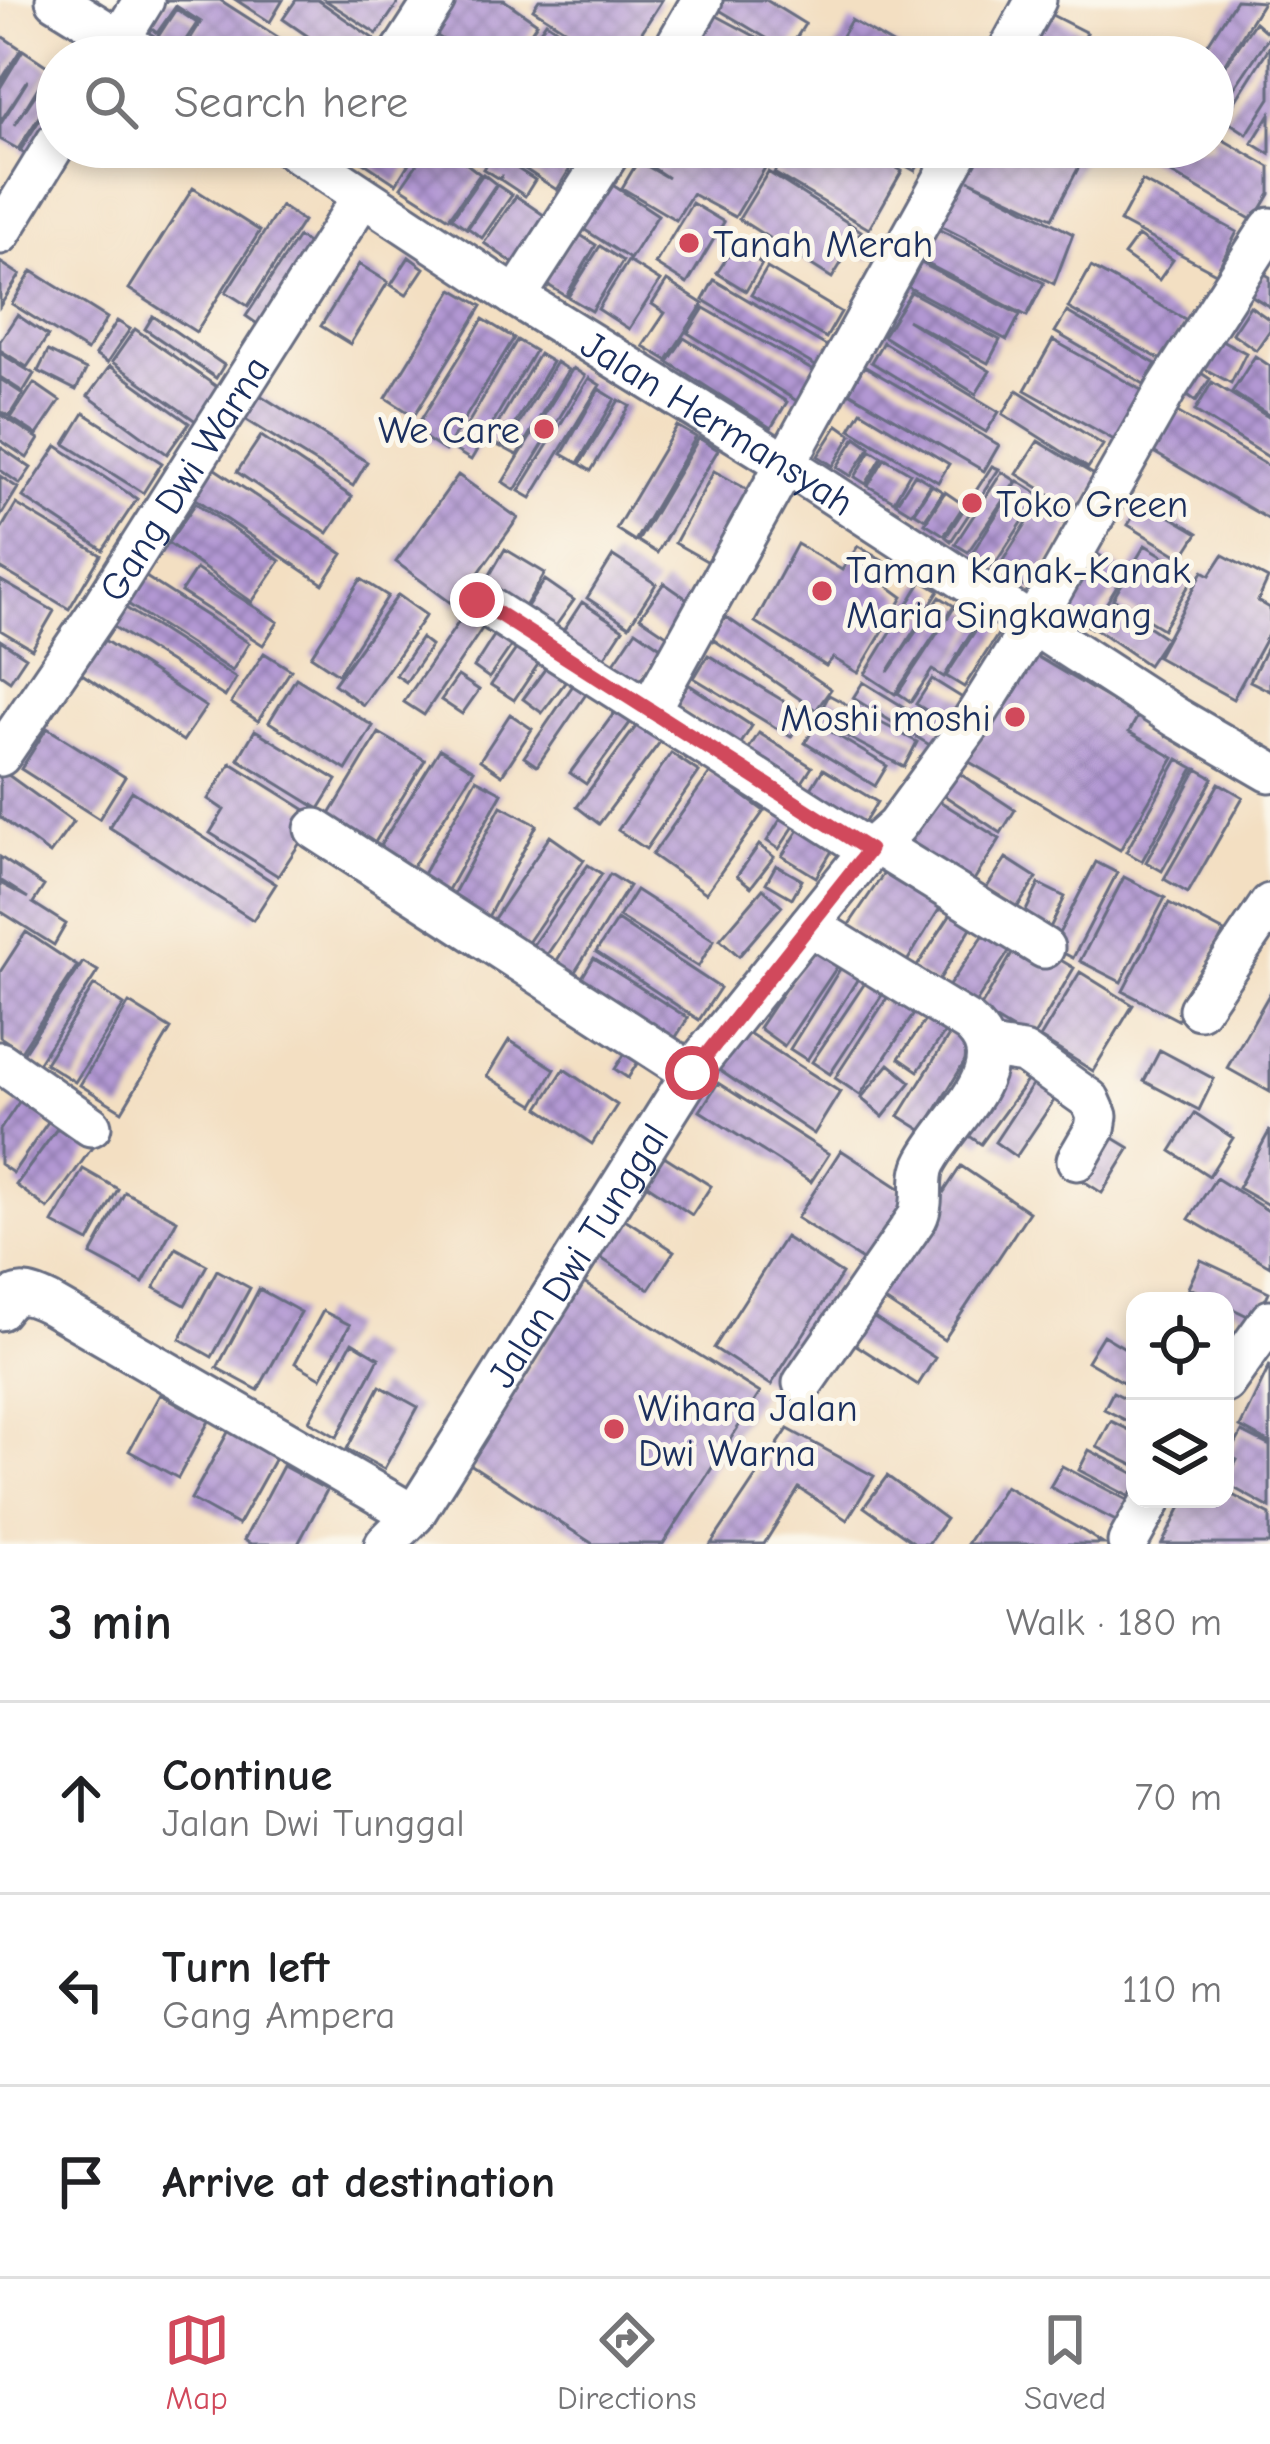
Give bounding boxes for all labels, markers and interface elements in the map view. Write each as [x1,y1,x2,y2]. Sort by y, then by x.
search box [36,36,1234,168]
icon: search [78,69,144,135]
text: Search here [174,76,408,128]
place label: Tanah Merah [713,222,933,267]
marker: Tanah Merah [676,230,702,256]
street label: Jalan Hermansyah [573,322,862,526]
street label: Gang Dwi Warna [90,348,279,610]
place label: We Care [378,408,520,453]
marker: We Care [531,416,557,442]
place label: Toko Green [996,482,1188,527]
marker: Toko Green [959,490,985,516]
place label: Taman Kanak-Kanak Maria Singkawang [846,548,1191,638]
route end [450,573,504,627]
marker: Taman Kanak-Kanak Maria Singkawang [809,578,835,604]
place label: Moshi moshi [780,696,991,741]
marker: Moshi moshi [1002,704,1028,730]
route start [665,1046,719,1100]
street label: Jalan Dwi Tunggal [479,1116,678,1396]
map controls [1126,1292,1234,1508]
button: locate [1126,1292,1234,1400]
place label: Wihara Jalan Dwi Warna [638,1386,858,1476]
button: layers [1126,1400,1234,1508]
marker: Wihara Jalan Dwi Warna [601,1416,627,1442]
text: 3 min [48,1593,172,1652]
text: Walk · 180 m [1006,1600,1222,1645]
text: Continue [162,1749,332,1801]
icon: ahead [48,1765,114,1831]
text: 70 m [1135,1775,1222,1820]
text: Jalan Dwi Tunggal [162,1801,465,1846]
text: Turn left [162,1941,329,1993]
icon: left [48,1957,114,2023]
text: 110 m [1122,1967,1222,2012]
text: Gang Ampera [162,1993,395,2038]
icon: arrive [48,2149,114,2215]
text: Arrive at destination [162,2156,555,2208]
tab: Map [164,2307,230,2417]
tab: Directions [557,2307,697,2417]
tab: Saved [1024,2307,1106,2417]

